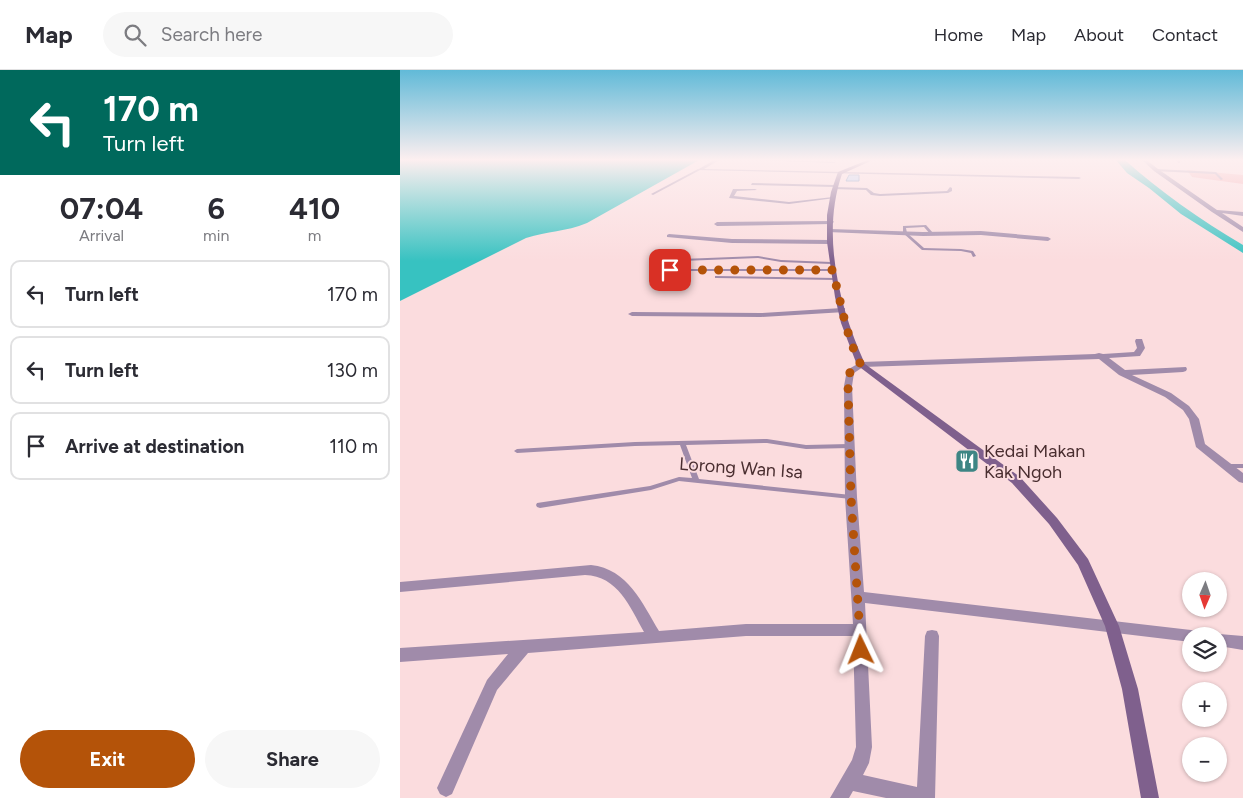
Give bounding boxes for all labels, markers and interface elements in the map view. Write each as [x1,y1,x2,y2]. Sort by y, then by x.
search box [103,12,453,57]
text: Map [25,20,73,49]
icon: search [121,21,149,49]
text: Search here [161,23,262,46]
text: Home [934,24,983,46]
text: Map [1011,24,1046,46]
text: About [1074,24,1124,46]
text: Contact [1152,24,1218,46]
text: 170 m [103,88,199,130]
icon: left [20,90,85,155]
text: Turn left [103,130,185,157]
text: 07:04 [60,190,143,227]
text: 6 [208,190,225,227]
text: 410 [289,190,340,227]
text: Arrival [79,226,124,245]
text: min [203,226,229,245]
text: m [308,226,321,245]
pin [649,249,691,291]
icon: arrive [656,256,684,284]
icon: left [22,280,50,308]
text: Turn left [65,283,139,306]
text: 170 m [327,283,378,306]
icon: left [22,356,50,384]
text: Turn left [65,359,139,382]
text: 130 m [327,359,378,382]
icon: arrive [22,432,50,460]
text: Arrive at destination [65,435,244,458]
text: 110 m [329,435,378,458]
place label: Kedai Makan Kak Ngoh [984,440,1085,483]
restaurant icon: Kedai Makan Kak Ngoh [954,448,980,474]
street label: Lorong Wan Isa [678,453,804,483]
north arrow [1182,572,1228,618]
map controls [1182,572,1227,782]
position arrow [834,623,886,675]
button: layers [1182,627,1227,672]
button: + [1182,682,1227,727]
button: Exit [20,730,195,788]
button: Share [205,730,380,788]
button: − [1182,737,1227,782]

